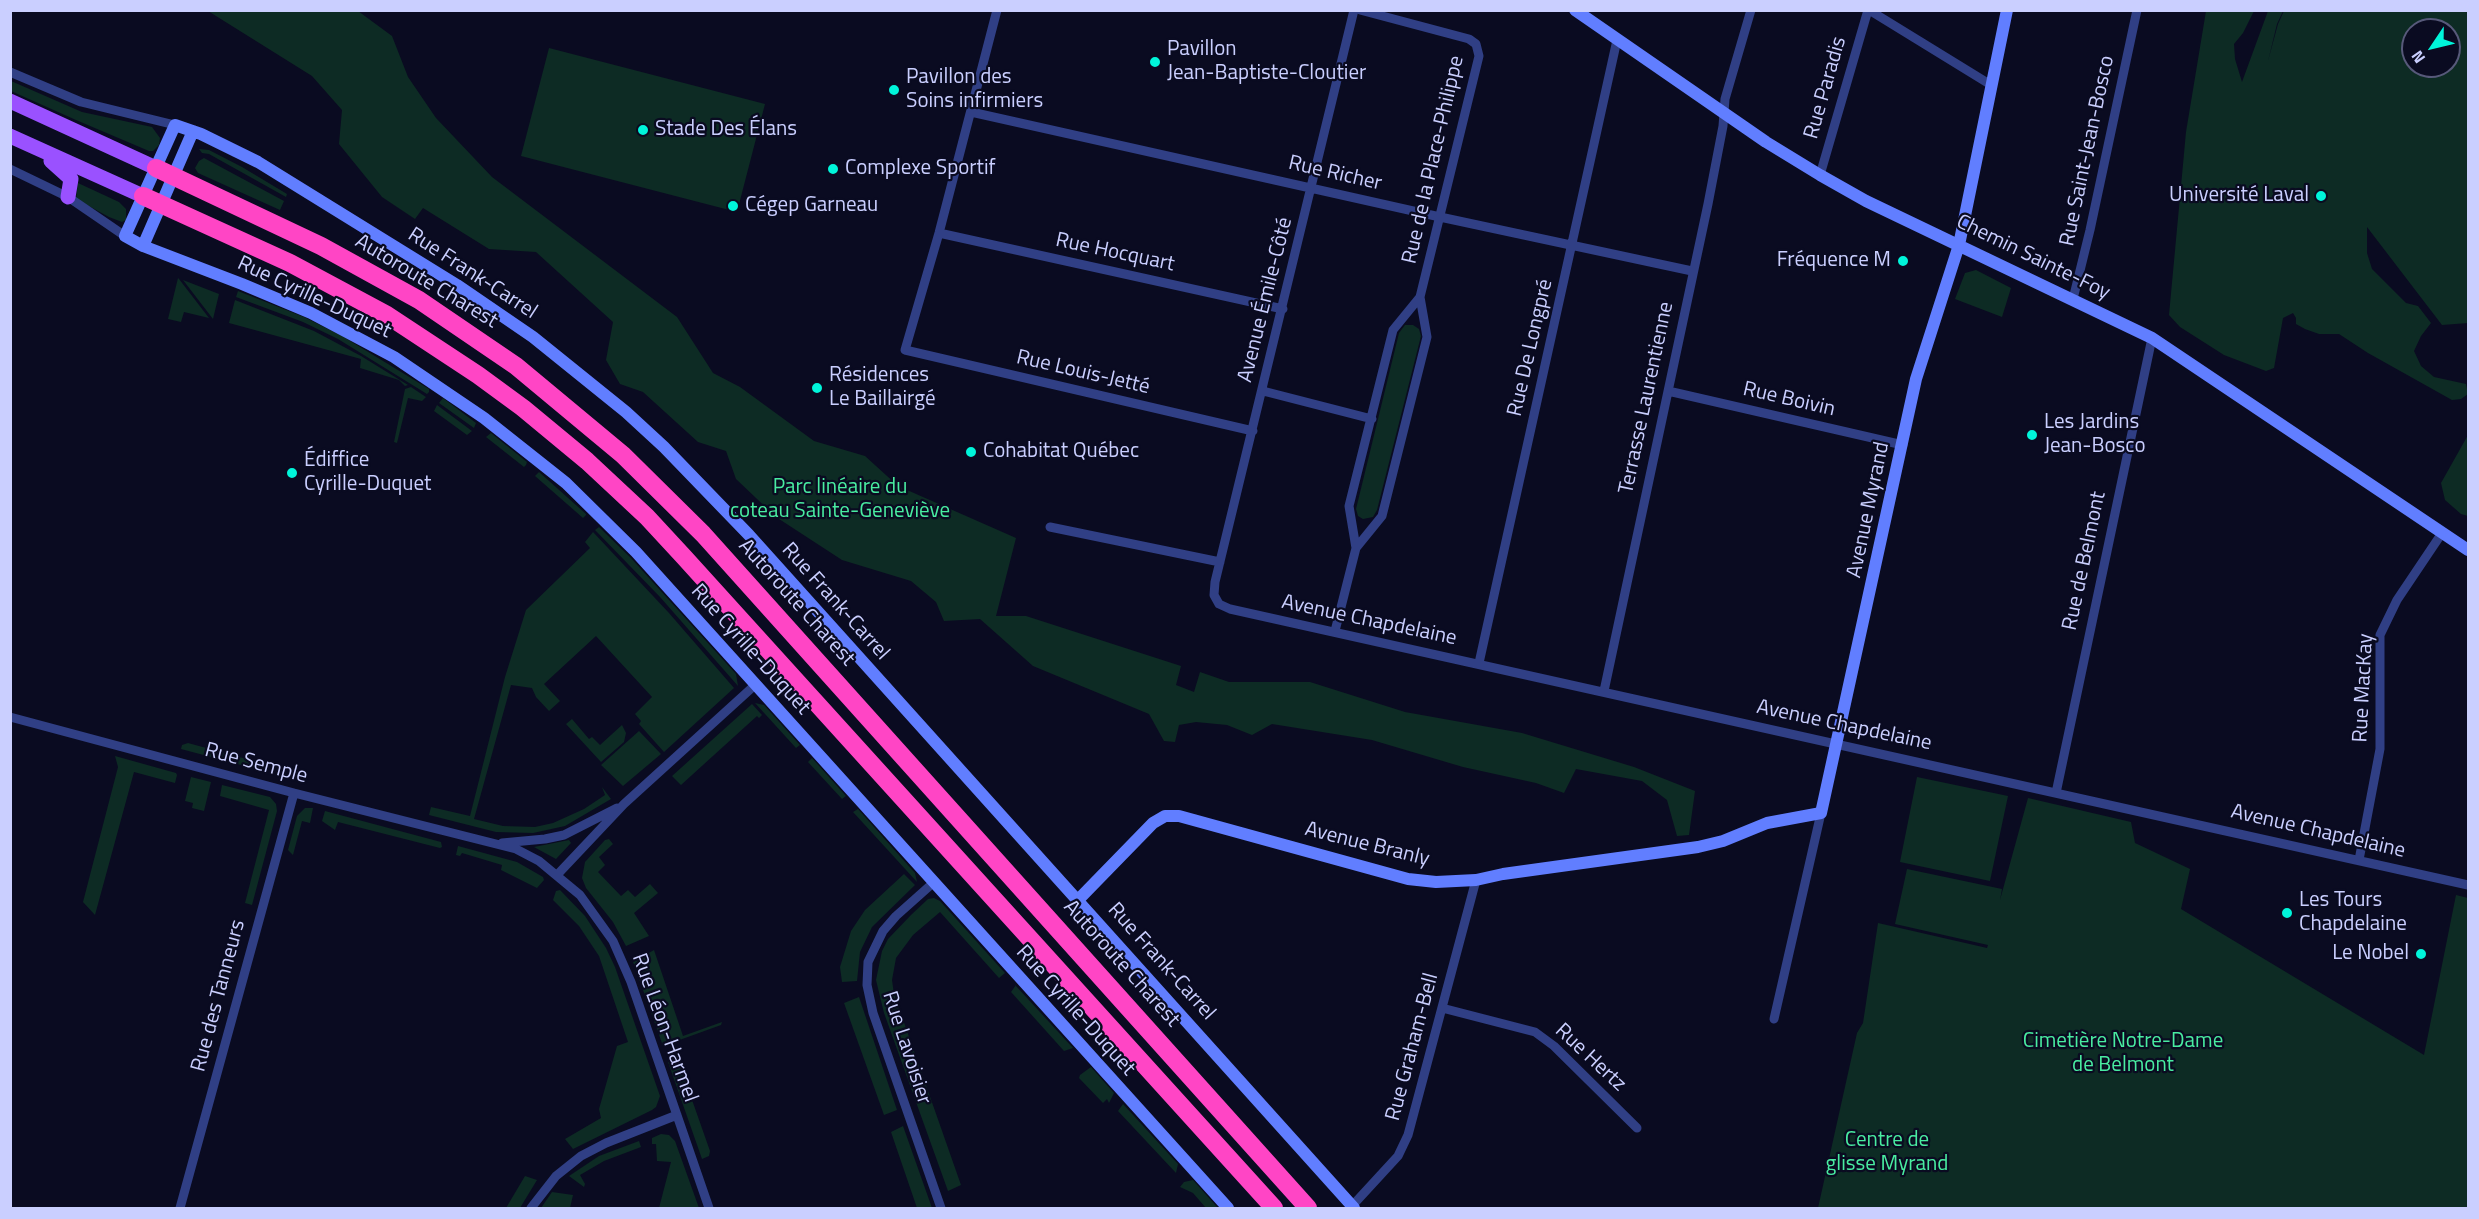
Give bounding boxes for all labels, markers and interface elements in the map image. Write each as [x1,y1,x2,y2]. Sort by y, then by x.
north arrow [2401,18,2461,78]
street label: Rue Paradis [1799,34,1853,142]
place label: Pavillon Jean-Baptiste-Cloutier [1167,37,1366,87]
text: N [2405,46,2431,69]
street label: Rue de la Place-Philippe [1398,54,1470,266]
street label: Rue Saint-Jean-Bosco [2056,54,2120,248]
marker: Pavillon Jean-Baptiste-Cloutier [1148,55,1162,69]
place label: Pavillon des Soins infirmiers [906,65,1043,115]
marker: Pavillon des Soins infirmiers [887,83,901,97]
place label: Stade Des Élans [655,117,797,143]
marker: Stade Des Élans [636,123,650,137]
street label: Rue Richer [1286,151,1384,197]
place label: Complexe Sportif [845,156,995,182]
marker: Complexe Sportif [826,162,840,176]
place label: Université Laval [2169,183,2309,209]
marker: Université Laval [2314,189,2328,203]
place label: Cégep Garneau [745,193,878,219]
marker: Cégep Garneau [726,199,740,213]
street label: Chemin Sainte-Foy [1952,210,2114,306]
street label: Avenue Émile-Côté [1233,215,1299,385]
street label: Rue Frank-Carrel [403,223,541,325]
street label: Rue Hocquart [1053,228,1177,278]
street label: Autoroute Charest [350,229,502,335]
place label: Fréquence M [1777,248,1891,274]
street label: Rue Cyrille-Duquet [233,251,395,345]
marker: Fréquence M [1896,254,1910,268]
street label: Rue De Longpré [1503,277,1559,419]
street label: Terrasse Laurentienne [1614,300,1680,496]
street label: Rue Louis-Jetté [1014,345,1152,401]
place label: Résidences Le Baillairgé [829,363,936,413]
street label: Rue Boivin [1740,377,1838,423]
marker: Résidences Le Baillairgé [810,381,824,395]
place label: Les Jardins Jean-Bosco [2044,410,2145,460]
marker: Les Jardins Jean-Bosco [2025,428,2039,442]
place label: Cohabitat Québec [983,439,1139,465]
street label: Avenue Myrand [1842,440,1896,580]
marker: Cohabitat Québec [964,445,978,459]
place label: Édiffice Cyrille-Duquet [304,448,431,498]
marker: Édiffice Cyrille-Duquet [285,466,299,480]
park label: Parc linéaire du coteau Sainte-Geneviève [730,475,950,525]
street label: Rue de Belmont [2058,489,2112,633]
street label: Autoroute Charest [732,534,860,672]
street label: Rue Frank-Carrel [776,538,894,666]
street label: Rue Cyrille-Duquet [685,580,815,720]
street label: Avenue Chapdelaine [1279,590,1459,652]
street label: Rue MacKay [2349,633,2379,743]
street label: Avenue Chapdelaine [1754,695,1934,757]
street label: Rue Semple [202,738,310,790]
street label: Avenue Chapdelaine [2228,800,2408,864]
street label: Avenue Branly [1302,817,1432,873]
place label: Les Tours Chapdelaine [2299,888,2407,938]
street label: Autoroute Charest [1057,895,1185,1033]
street label: Rue Frank-Carrel [1102,898,1220,1026]
marker: Les Tours Chapdelaine [2280,906,2294,920]
street label: Rue des Tanneurs [187,917,251,1075]
street label: Rue Cyrille-Duquet [1010,941,1140,1081]
place label: Le Nobel [2332,941,2409,967]
marker: Le Nobel [2414,947,2428,961]
street label: Rue Léon-Harmel [625,950,703,1106]
street label: Rue Graham-Bell [1381,970,1445,1124]
street label: Rue Lavoisier [876,988,936,1108]
street label: Rue Hertz [1549,1019,1631,1097]
park label: Cimetière Notre-Dame de Belmont [2023,1029,2223,1079]
park label: Centre de glisse Myrand [1826,1128,1948,1178]

